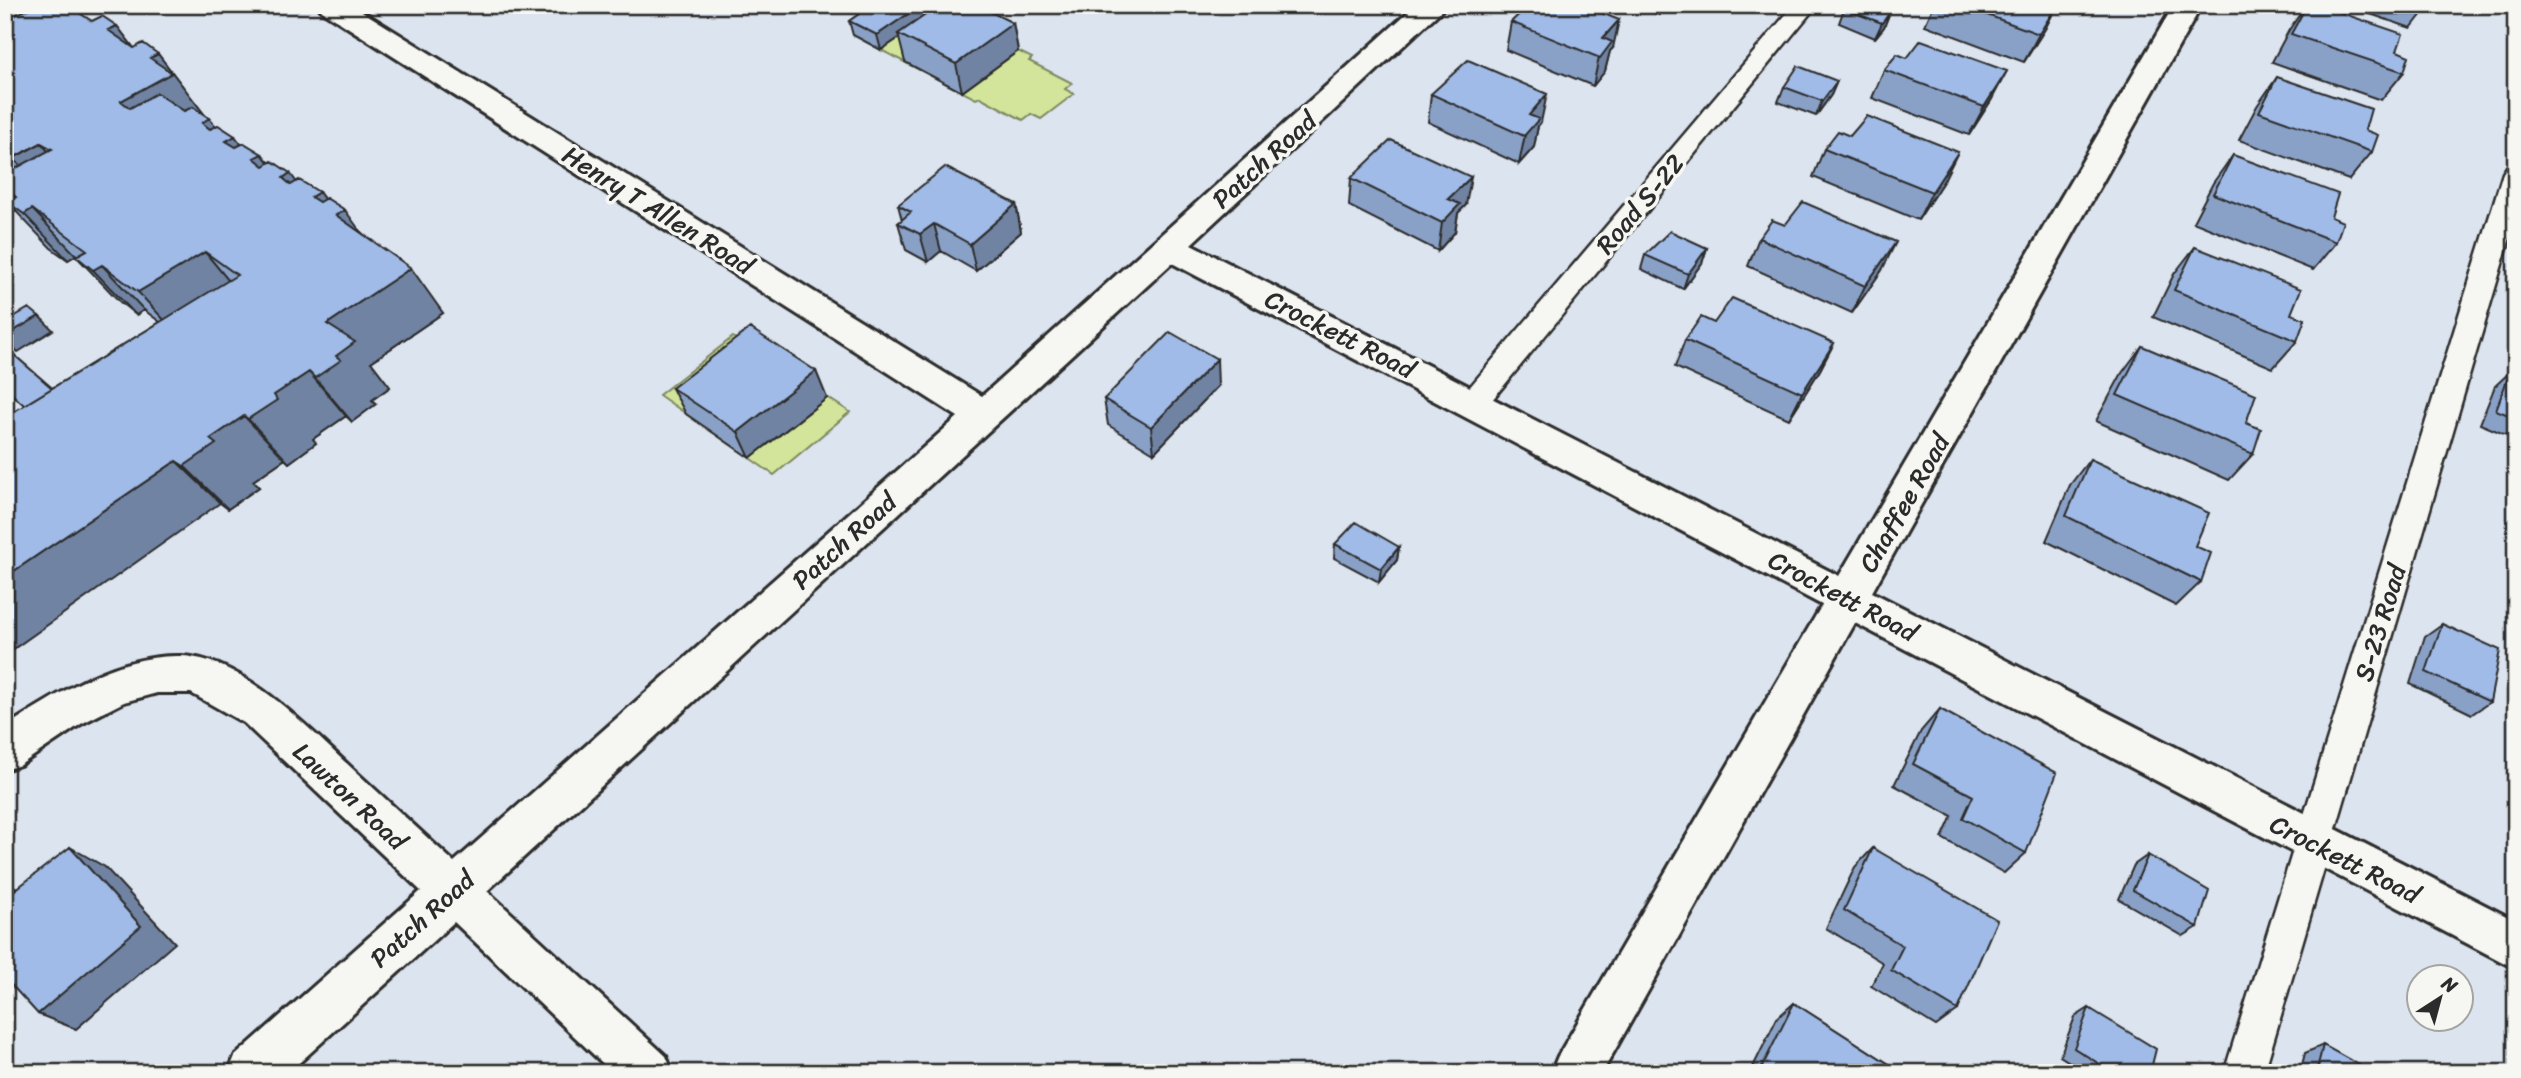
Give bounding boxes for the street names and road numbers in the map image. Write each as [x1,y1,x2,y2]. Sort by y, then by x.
street label: Patch Road [1201,98,1329,220]
street label: Henry T Allen Road [553,132,765,289]
street label: Road S-22 [1584,143,1696,265]
street label: Crockett Road [1257,276,1425,393]
street label: Chaffee Road [1845,423,1964,581]
street label: Patch Road [781,479,909,601]
street label: Crockett Road [1760,537,1928,656]
street label: S-23 Road [2340,557,2420,687]
street label: Lawton Road [282,730,420,863]
street label: Crockett Road [2262,801,2430,918]
street label: Patch Road [359,857,487,979]

